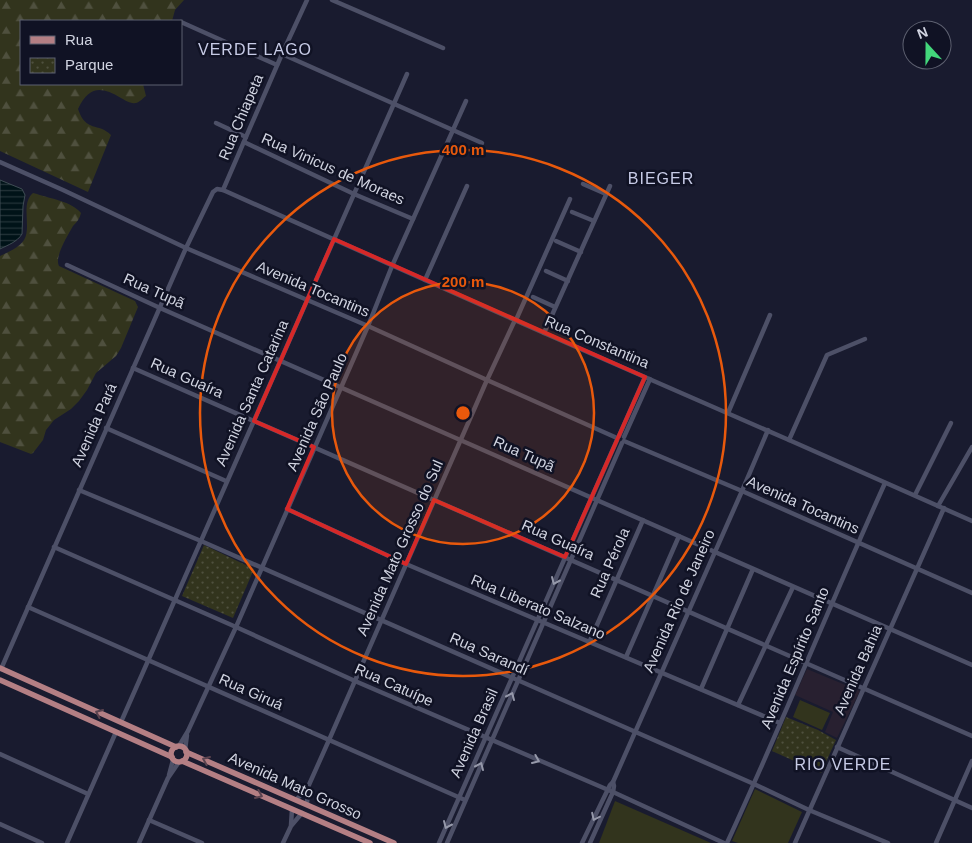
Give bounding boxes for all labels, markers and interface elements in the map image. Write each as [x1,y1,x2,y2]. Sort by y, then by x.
legend [20,20,182,85]
north arrow [902,20,952,70]
text: N [915,24,930,42]
text: Rua [65,31,93,48]
district label: VERDE LAGO [198,41,312,58]
text: Parque [65,56,113,73]
street label: Rua Chiapeta [215,71,267,162]
street label: Rua Vinicus de Moraes [259,129,407,208]
text: 400 m [442,141,484,158]
district label: BIEGER [628,170,694,187]
street label: Avenida Tocantins [254,257,372,320]
street label: Rua Tupã [121,270,188,312]
text: 200 m [442,273,484,290]
street label: Rua Constantina [542,312,653,371]
street label: Avenida Santa Catarina [212,316,292,469]
street label: Avenida São Paulo [283,350,350,473]
street label: Rua Guaíra [148,354,227,401]
street label: Avenida Pará [68,380,120,469]
centre of rings [454,404,472,422]
street label: Rua Tupã [491,433,558,475]
street label: Avenida Mato Grosso do Sul [353,457,446,638]
street label: Avenida Tocantins [744,472,862,537]
street label: Rua Guaíra [519,516,598,563]
street label: Rua Pérola [587,524,633,601]
street label: Avenida Rio de Janeiro [639,527,718,675]
street label: Rua Liberato Salzano [468,571,608,643]
one-way arrow [550,576,561,585]
street label: Avenida Espírito Santo [757,584,832,731]
street label: Avenida Bahia [830,622,885,717]
street label: Rua Sarandí [447,629,532,679]
street label: Rua Catuípe [352,660,436,709]
street label: Rua Giruá [217,670,286,713]
street label: Avenida Brasil [446,686,501,780]
one-way arrow [504,692,515,701]
one-way arrow [95,708,104,719]
street label: Avenida Mato Grosso [226,748,364,823]
one-way arrow [531,753,540,764]
one-way arrow [202,756,211,766]
district label: RIO VERDE [794,756,892,773]
one-way arrow [473,762,484,771]
one-way arrow [254,788,263,799]
one-way arrow [591,812,601,821]
one-way arrow [442,821,452,829]

